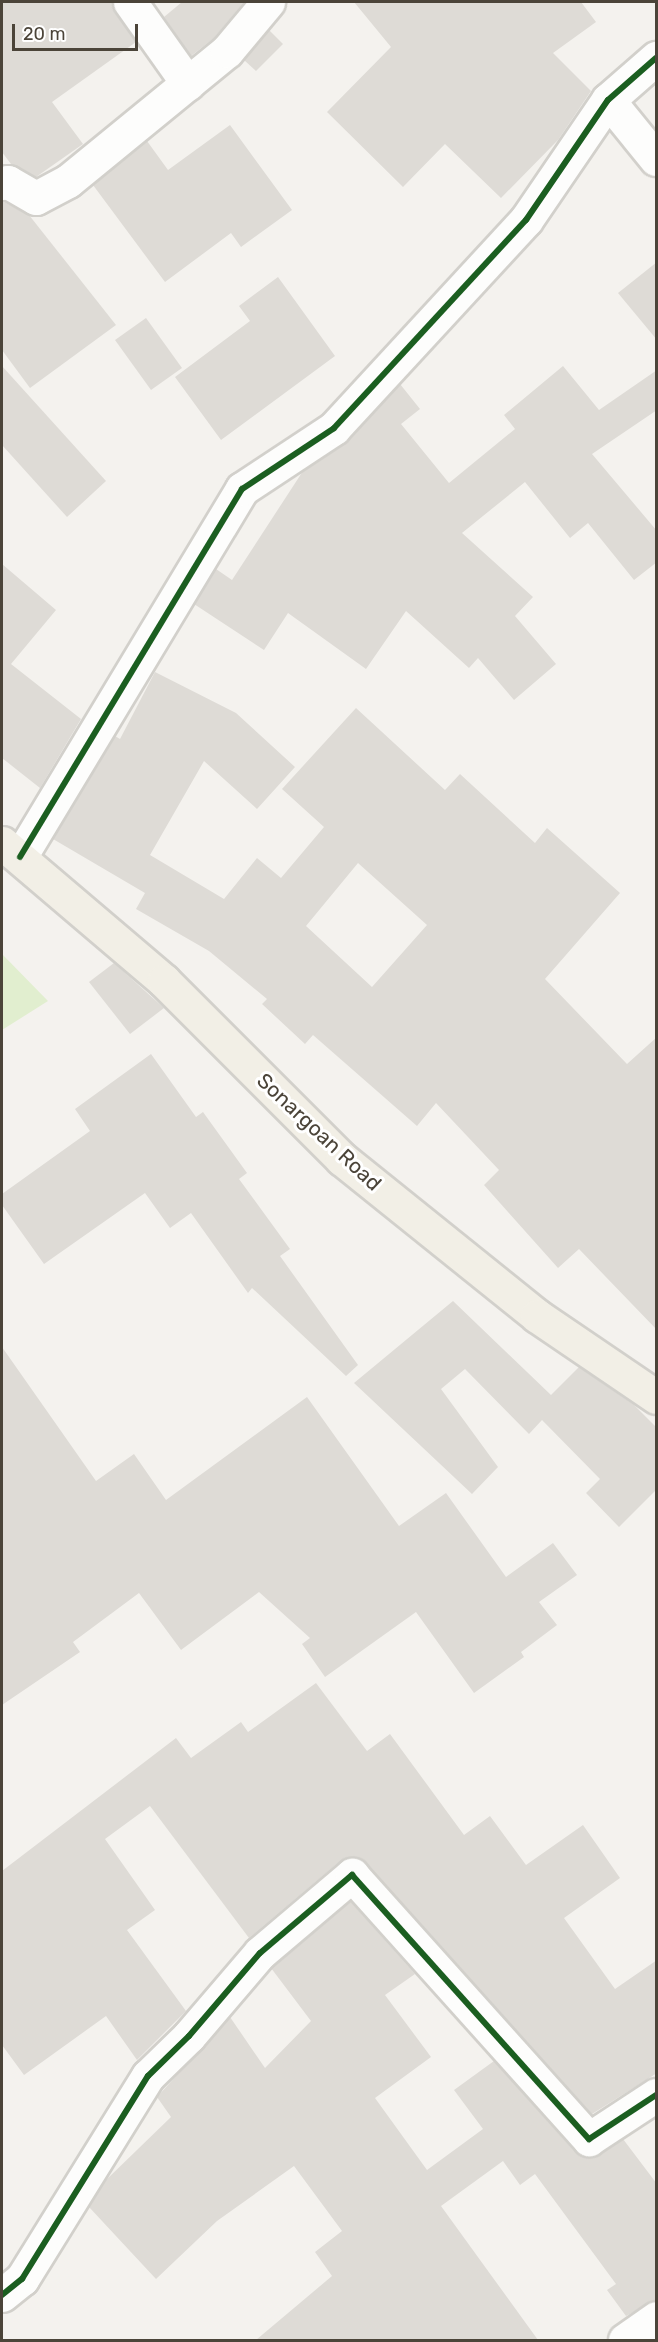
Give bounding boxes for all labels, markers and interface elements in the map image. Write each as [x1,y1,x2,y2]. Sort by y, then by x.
scale bar [15,12,141,50]
text: 20 m [23,23,65,45]
street label: Sonargoan Road [252,1068,386,1196]

